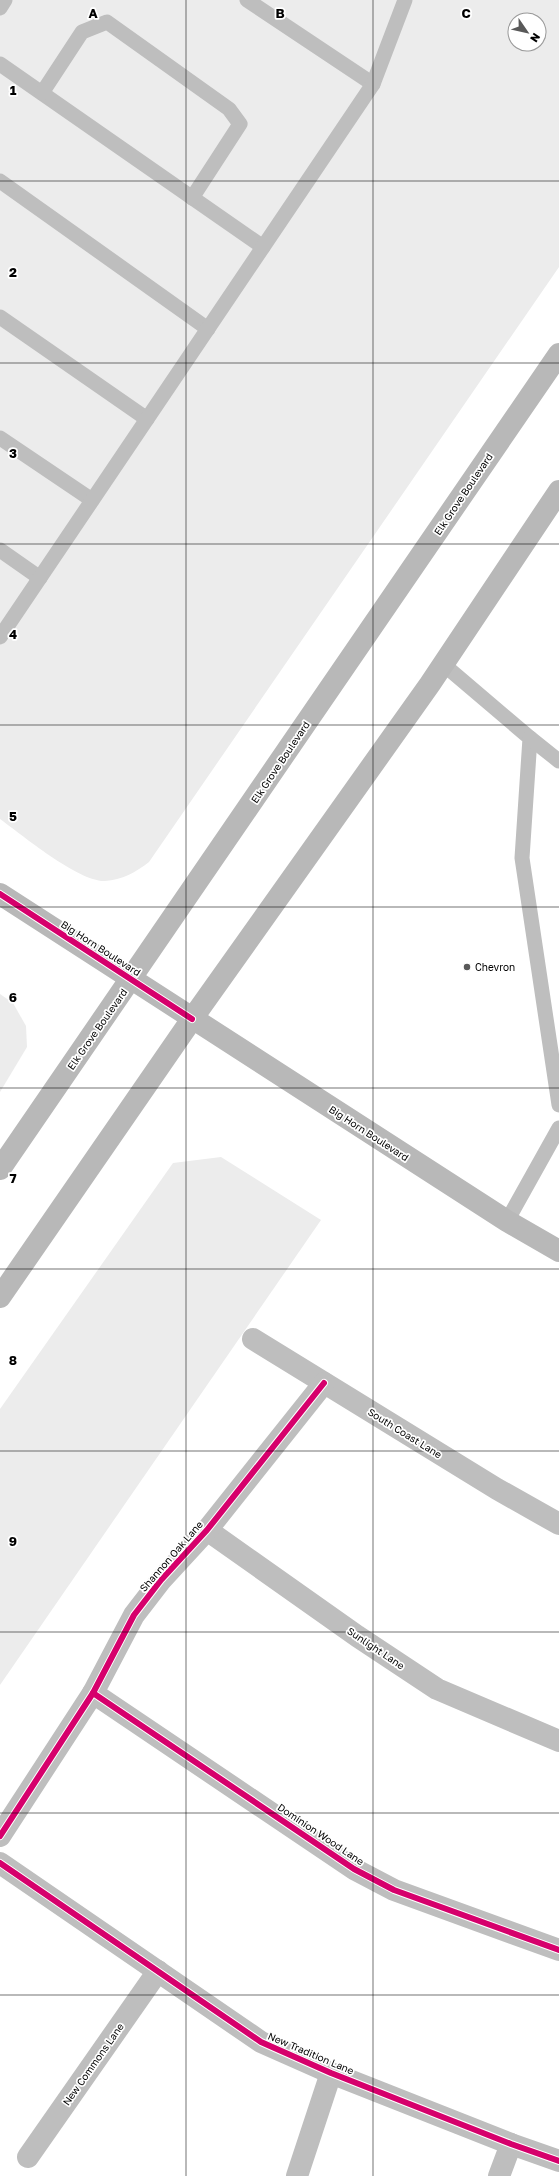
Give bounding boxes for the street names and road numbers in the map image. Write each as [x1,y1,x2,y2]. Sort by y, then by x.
street label: Elk Grove Boulevard [431,451,495,537]
street label: Elk Grove Boulevard [248,719,312,805]
street label: Big Horn Boulevard [59,918,143,978]
street label: Elk Grove Boulevard [65,986,129,1072]
street label: Big Horn Boulevard [327,1103,411,1163]
street label: South Coast Lane [366,1405,444,1461]
street label: Shannon Oak Lane [137,1518,205,1594]
street label: Sunlight Lane [345,1624,407,1672]
street label: Dominion Wood Lane [276,1801,366,1867]
street label: New Commons Lane [60,2020,126,2107]
street label: New Tradition Lane [266,2029,356,2077]

